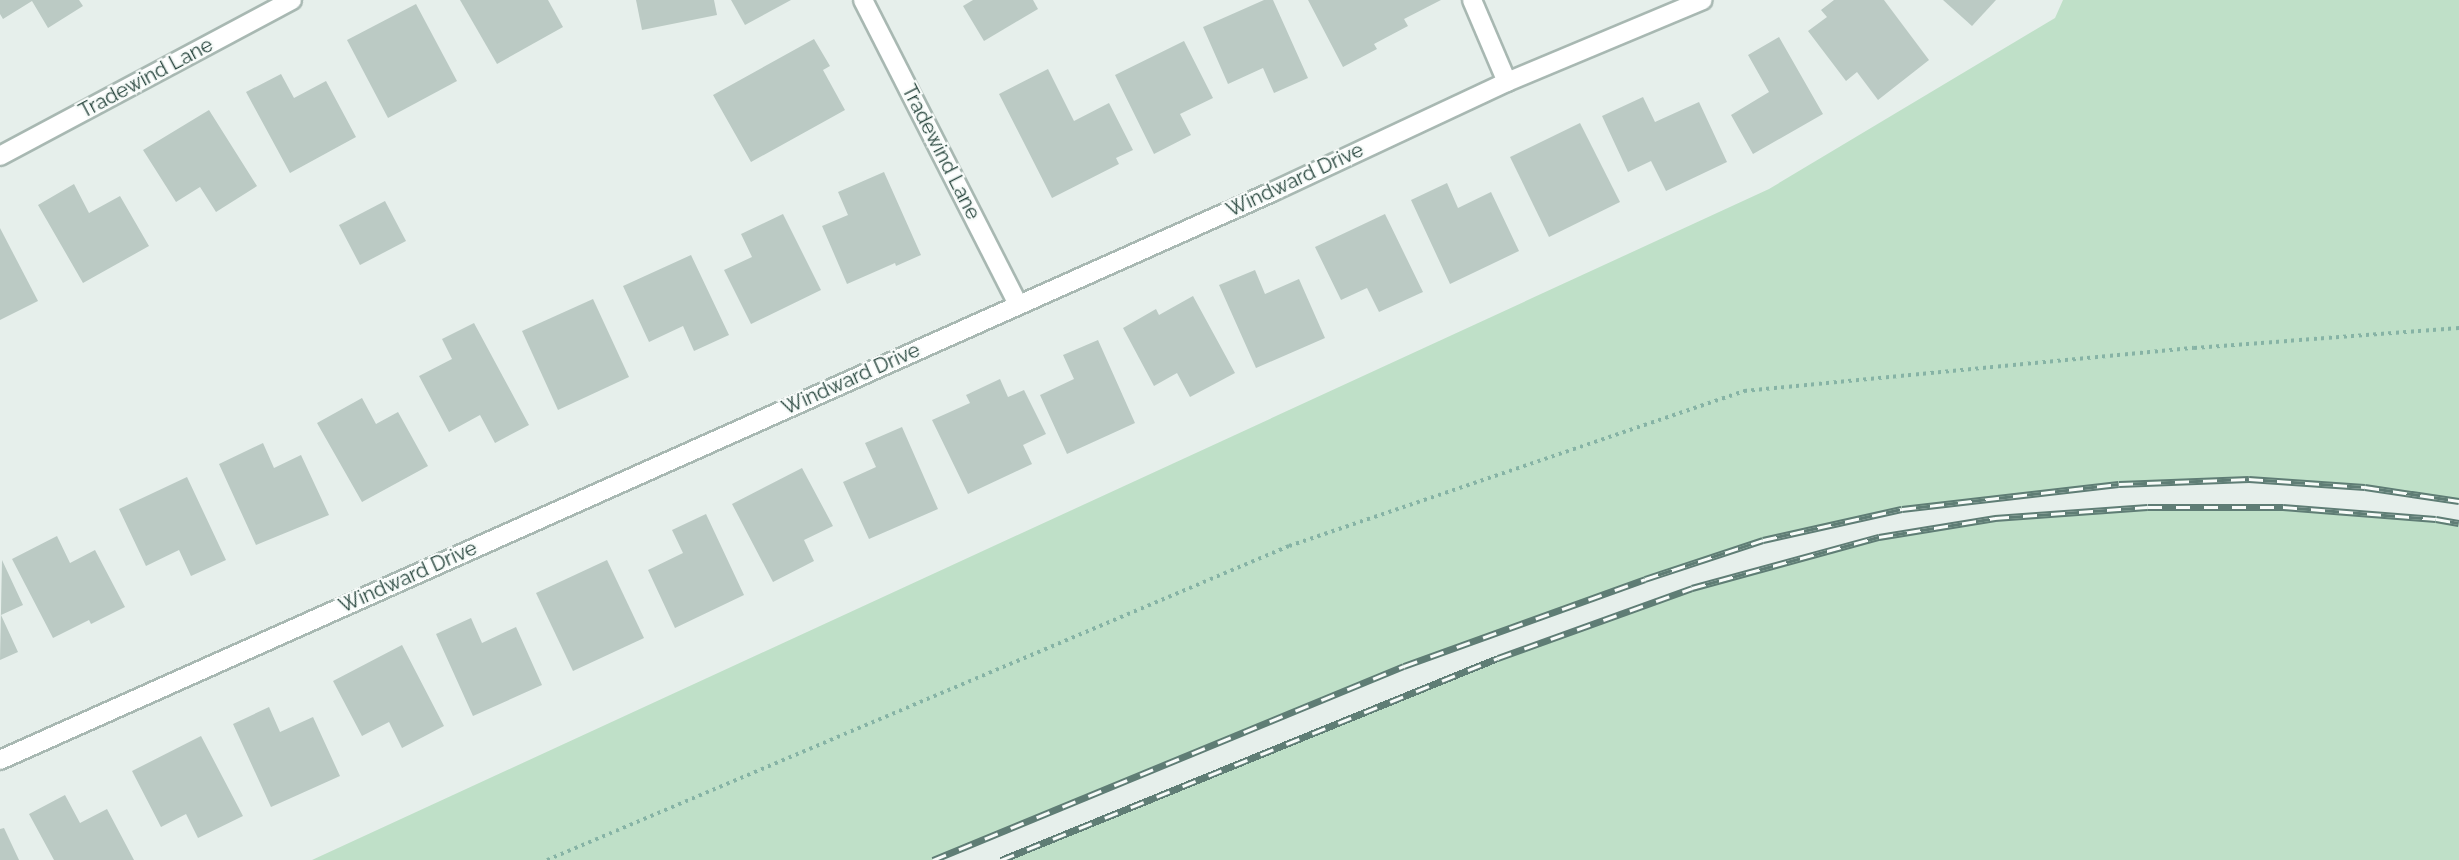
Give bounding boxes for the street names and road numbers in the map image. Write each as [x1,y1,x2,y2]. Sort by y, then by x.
street label: Tradewind Lane [75,33,217,123]
street label: Tradewind Lane [897,81,985,223]
street label: Windward Drive [1223,138,1367,222]
street label: Windward Drive [778,338,924,420]
street label: Windward Drive [335,536,481,618]

